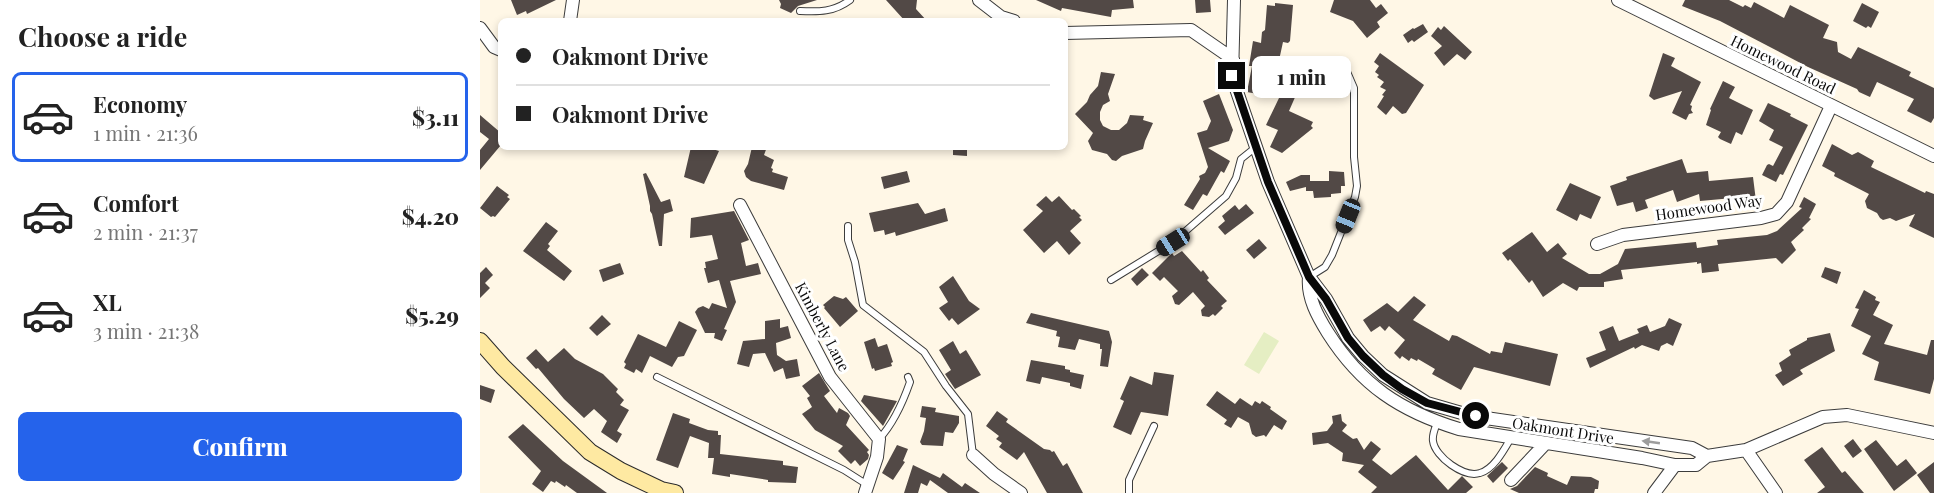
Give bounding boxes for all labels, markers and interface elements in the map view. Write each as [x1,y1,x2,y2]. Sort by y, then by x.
text: Choose a ride [18,18,187,54]
street label: Homewood Road [1728,30,1840,98]
text: Oakmont Drive [552,41,708,71]
callout: 1 min [1253,55,1352,97]
route end [1218,62,1245,89]
text: 1 min [1277,63,1326,90]
text: Economy [93,89,187,119]
icon: car [21,90,75,144]
text: Oakmont Drive [552,99,708,129]
text: $3.11 [412,102,459,132]
text: 1 min · 21:36 [93,119,198,146]
text: Comfort [93,188,179,218]
icon: car [21,189,75,243]
street label: Homewood Way [1654,190,1764,224]
car [1333,196,1363,236]
text: $4.20 [402,201,459,231]
text: 2 min · 21:37 [93,218,198,245]
car [1153,225,1193,259]
street label: Kimberly Lane [791,279,855,374]
text: XL [93,287,122,317]
icon: car [21,288,75,342]
text: $5.29 [405,300,459,330]
text: 3 min · 21:38 [93,317,200,344]
route start [1462,402,1489,429]
button: Confirm [18,412,462,481]
street label: Oakmont Drive [1511,412,1616,448]
one-way arrow [1641,437,1660,446]

